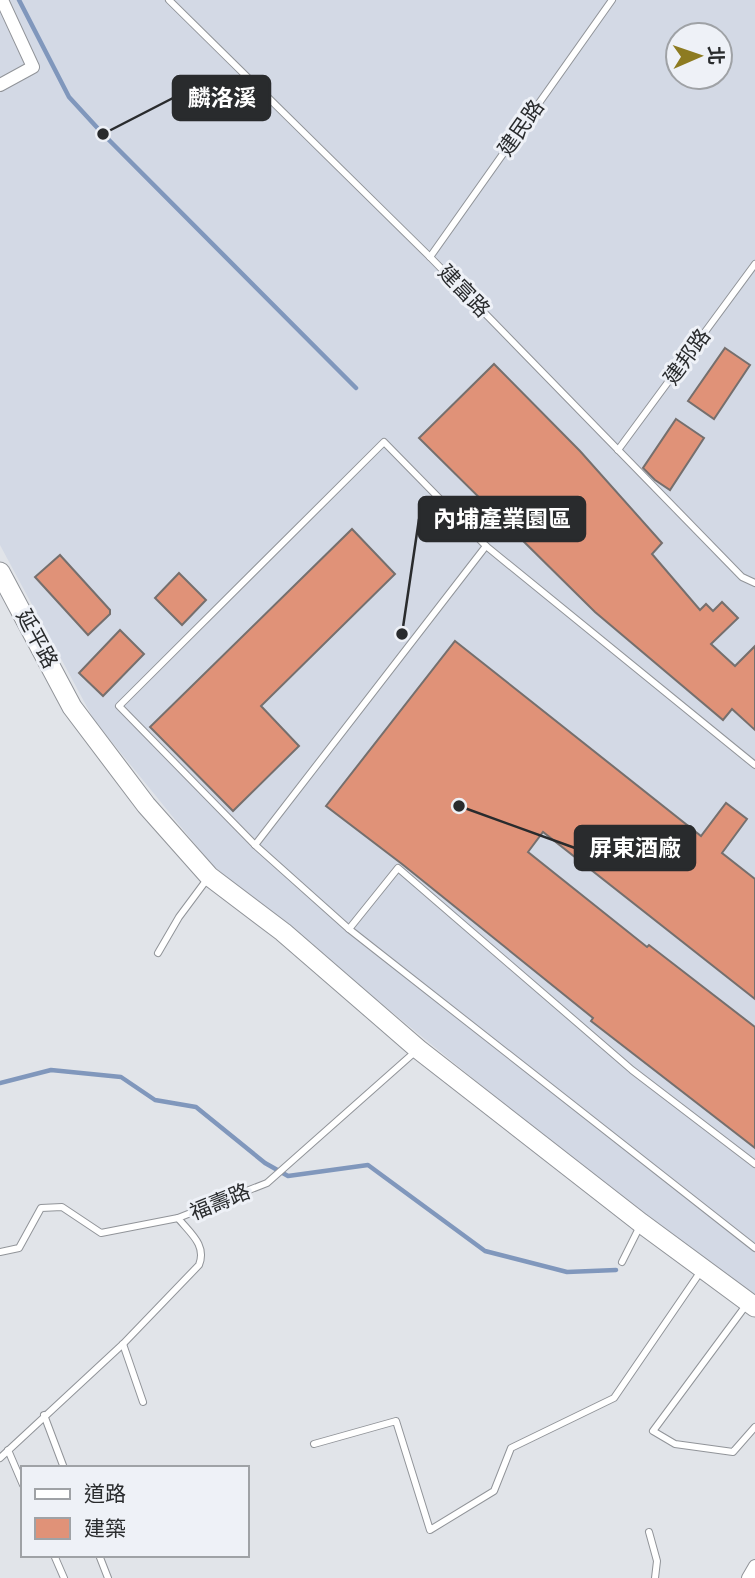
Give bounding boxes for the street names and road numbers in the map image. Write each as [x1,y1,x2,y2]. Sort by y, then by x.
street label: 建民路 [491,94,550,161]
street label: 建富路 [433,259,496,323]
street label: 建邦路 [657,323,716,390]
street label: 延平路 [11,605,64,673]
street label: 福壽路 [186,1177,254,1226]

